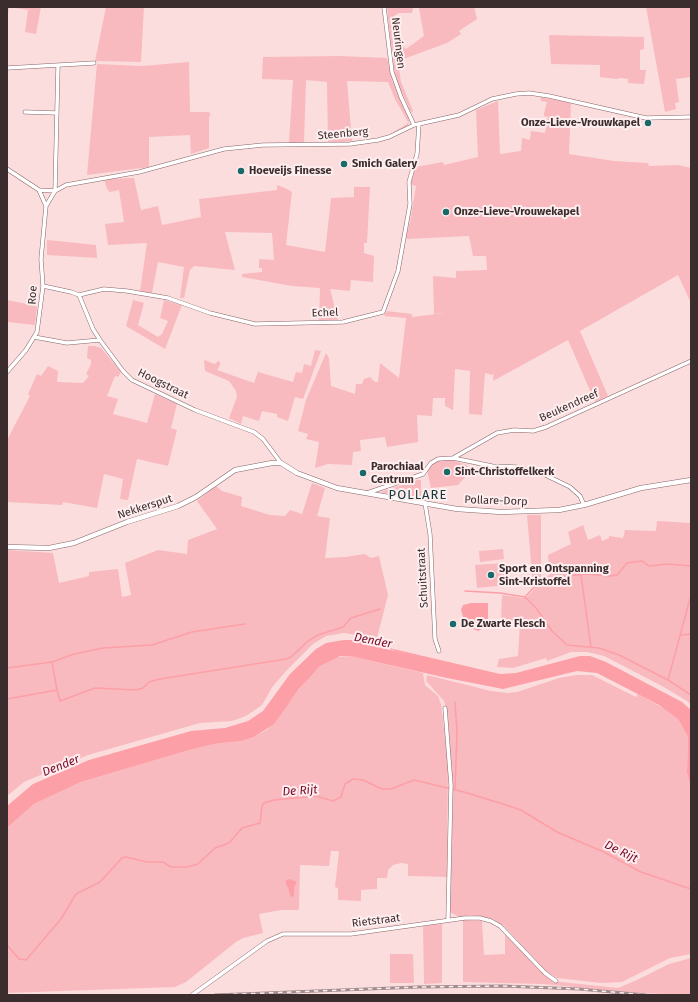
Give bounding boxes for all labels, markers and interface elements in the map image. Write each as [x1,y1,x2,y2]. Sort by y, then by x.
street label: Neuringen [388,17,408,69]
place label: Onze-Lieve-Vrouwkapel [521,116,640,130]
marker: Onze-Lieve-Vrouwkapel [643,118,653,128]
street label: Steenberg [317,125,369,143]
place label: Smich Galery [352,157,417,171]
marker: Smich Galery [339,159,349,169]
place label: Hoeveijs Finesse [249,164,332,178]
marker: Hoeveijs Finesse [236,166,246,176]
place label: Onze-Lieve-Vrouwekapel [454,205,579,219]
marker: Onze-Lieve-Vrouwekapel [441,207,451,217]
street label: Roe [26,285,40,305]
street label: Echel [311,306,339,320]
street label: Hoogstraat [135,366,191,402]
street label: Beukendreef [537,387,601,425]
place label: Parochiaal Centrum [371,460,423,486]
place label: Sint-Christoffelkerk [455,465,554,479]
marker: Sint-Christoffelkerk [442,467,452,477]
marker: Parochiaal Centrum [358,468,368,478]
district label: POLLARE [389,487,447,503]
street label: Nekkersput [116,492,174,522]
street label: Pollare-Dorp [464,493,528,509]
street label: Schuitstraat [415,548,431,608]
place label: Sport en Ontspanning Sint-Kristoffel [499,562,609,588]
marker: Sport en Ontspanning Sint-Kristoffel [486,570,496,580]
place label: De Zwarte Flesch [461,617,545,631]
marker: De Zwarte Flesch [448,619,458,629]
water label: Dender [353,630,393,652]
water label: Dender [40,752,82,780]
water label: De Rijt [282,783,318,799]
water label: De Rijt [602,838,640,866]
street label: Rietstraat [351,911,401,931]

